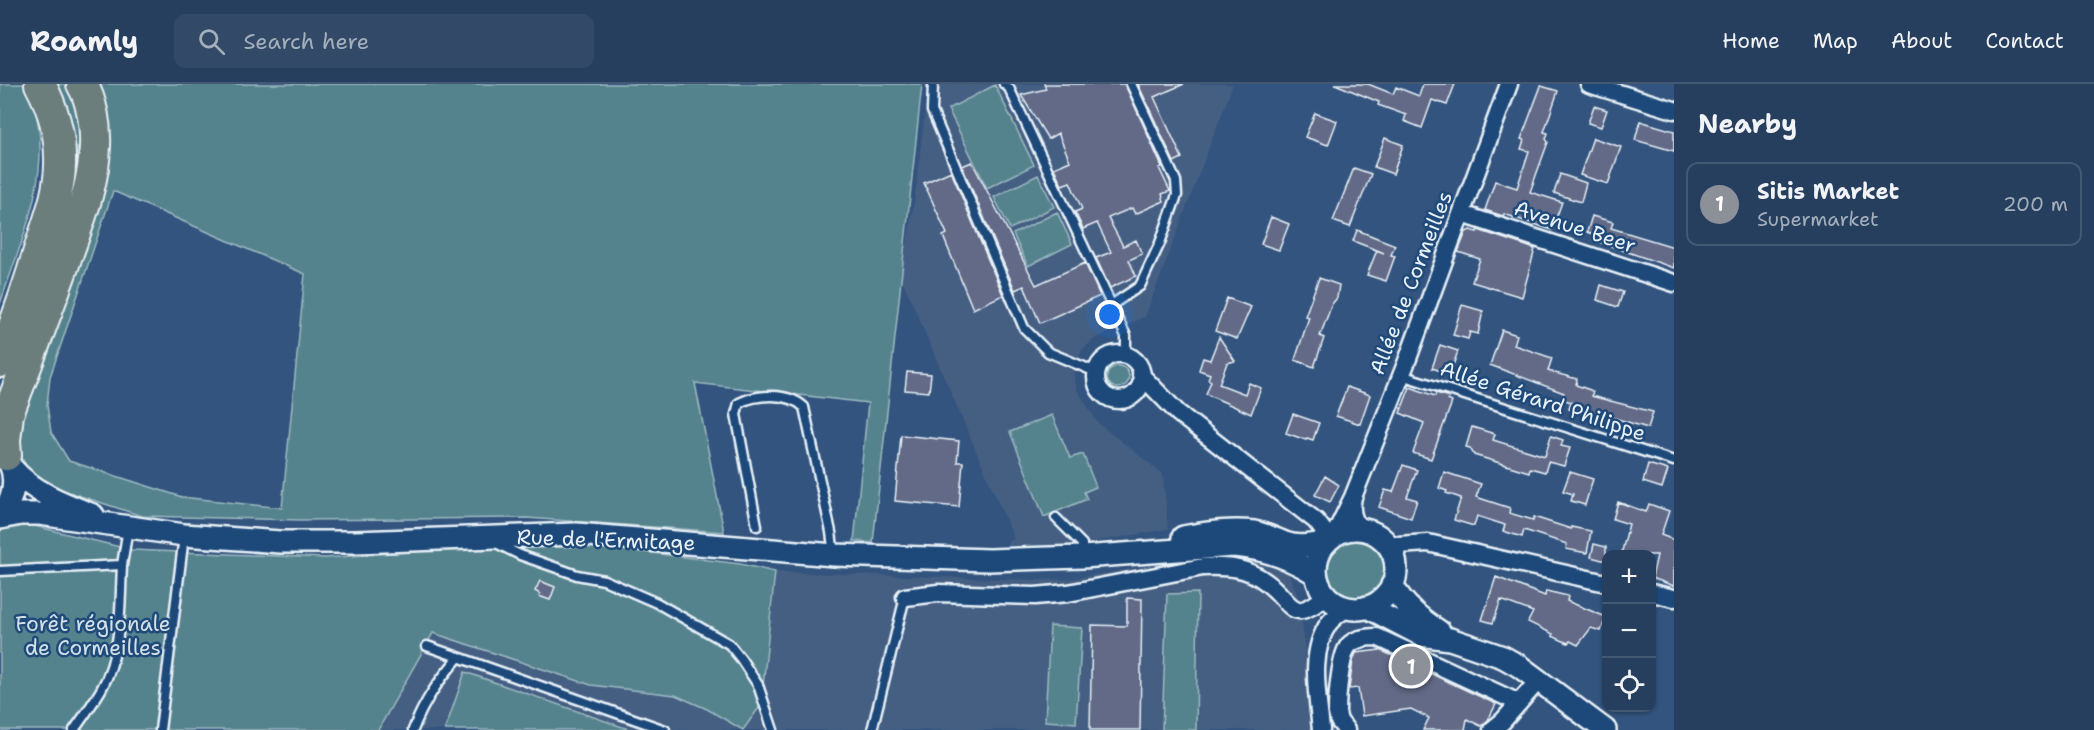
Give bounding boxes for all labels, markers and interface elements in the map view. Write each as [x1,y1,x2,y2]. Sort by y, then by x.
search box [174,14,594,68]
text: Roamly [30,22,138,60]
icon: search [195,25,228,58]
text: Search here [243,27,369,56]
text: Home [1722,27,1780,55]
text: Map [1813,27,1858,55]
text: About [1891,27,1952,55]
text: Contact [1985,27,2064,55]
text: Nearby [1698,106,1797,141]
text: Sitis Market [1757,177,1899,206]
street label: Allée de Cormeilles [1363,187,1459,379]
text: 1 [1715,191,1724,217]
text: 200 m [2003,191,2068,217]
street label: Avenue Beer [1511,194,1640,260]
text: Supermarket [1757,206,1879,232]
your location [1095,300,1124,329]
street label: Allée Gérard Philippe [1437,355,1649,447]
street label: Rue de l'Ermitage [516,523,696,557]
map controls [1602,550,1656,712]
button: + [1602,550,1656,604]
button: − [1602,604,1656,658]
park label: Forêt régionale de Cormeilles [15,610,171,662]
pin: 1 [1392,644,1430,688]
button: locate [1602,658,1656,712]

